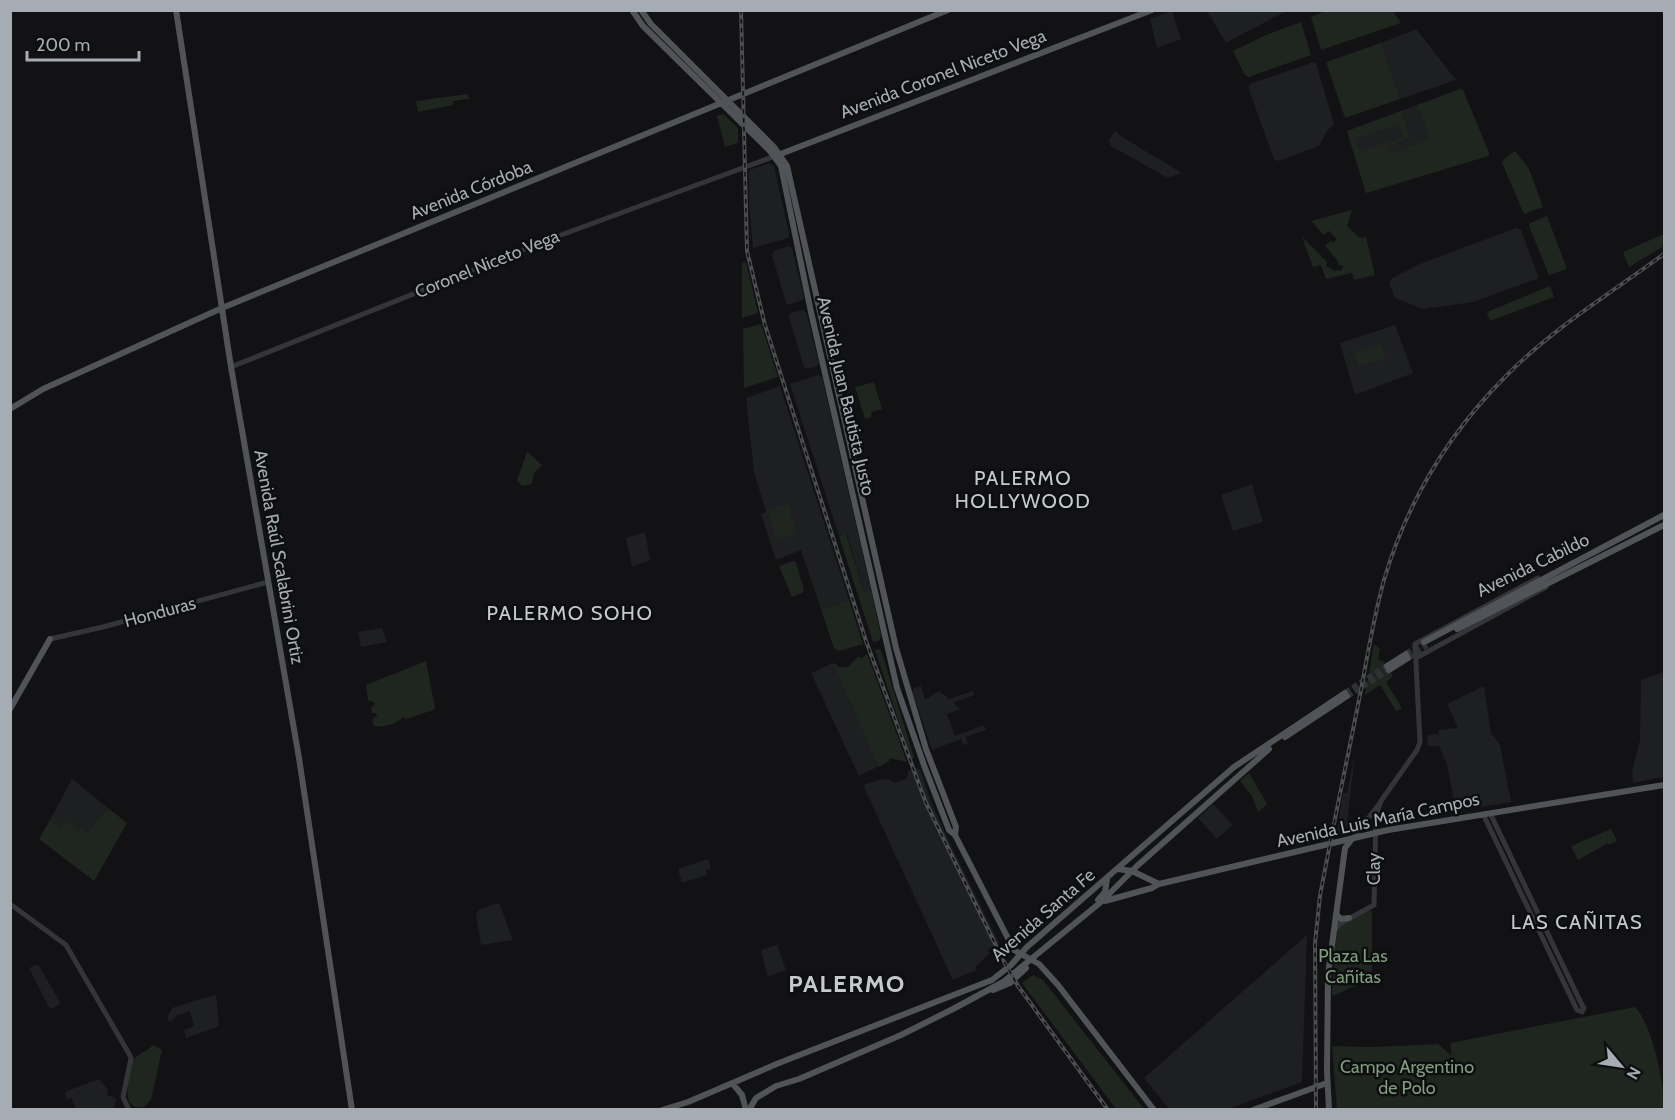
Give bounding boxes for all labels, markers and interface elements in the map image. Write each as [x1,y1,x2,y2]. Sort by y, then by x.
scale bar [27,24,140,62]
street label: Avenida Coronel Niceto Vega [837,24,1049,123]
text: 200 m [36,34,90,56]
street label: Avenida Córdoba [407,155,536,224]
street label: Coronel Niceto Vega [412,225,563,303]
street label: Avenida Juan Bautista Justo [812,294,880,498]
street label: Avenida Raúl Scalabrini Ortiz [249,448,309,667]
district label: PALERMO HOLLYWOOD [955,466,1091,513]
street label: Avenida Cabildo [1473,528,1593,602]
street label: Honduras [122,592,198,632]
district label: PALERMO SOHO [487,601,653,625]
street label: Avenida Luis María Campos [1275,788,1481,852]
street label: Clay [1363,853,1385,885]
street label: Avenida Santa Fe [987,864,1099,966]
district label: LAS CAÑITAS [1511,910,1643,934]
park label: Plaza Las Cañitas [1318,945,1388,988]
district label: PALERMO [788,969,906,998]
north arrow [1591,1036,1651,1096]
park label: Campo Argentino de Polo [1340,1056,1474,1099]
text: N [1623,1063,1645,1083]

